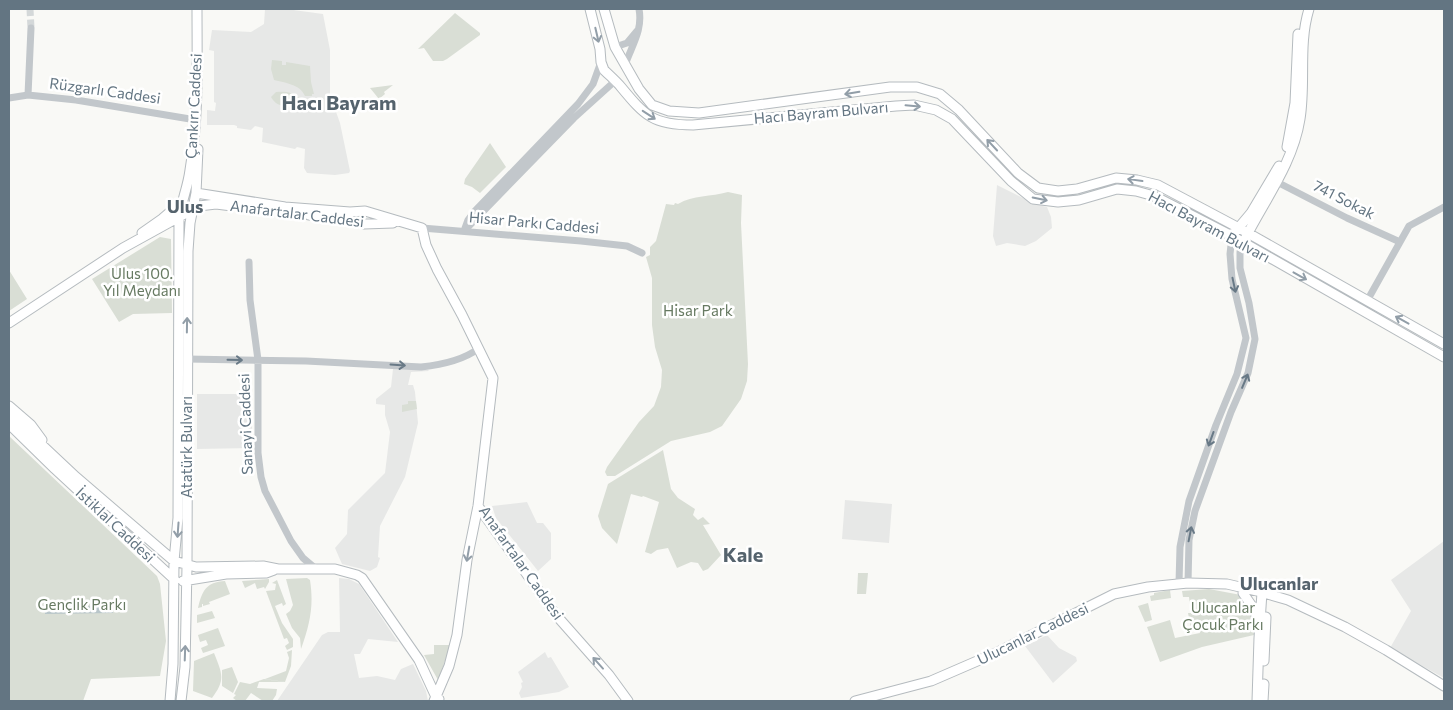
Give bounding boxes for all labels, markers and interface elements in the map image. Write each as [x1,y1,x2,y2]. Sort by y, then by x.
one-way arrow [593,26,602,42]
street label: Çankırı Caddesi [181,53,205,159]
street label: Rüzgarlı Caddesi [48,73,162,107]
one-way arrow [844,88,860,98]
district label: Hacı Bayram [281,90,397,114]
street label: Hacı Bayram Bulvarı [753,97,889,127]
one-way arrow [905,101,921,111]
one-way arrow [641,110,655,120]
one-way arrow [986,138,998,151]
one-way arrow [1127,175,1143,185]
street label: 741 Sokak [1311,176,1378,222]
street label: Hacı Bayram Bulvarı [1146,186,1273,266]
district label: Ulus [167,195,203,217]
one-way arrow [1031,195,1047,204]
street label: Anafartalar Caddesi [229,196,365,230]
street label: Hisar Parkı Caddesi [468,207,600,237]
park label: Ulus 100. Yıl Meydanı [103,264,181,299]
one-way arrow [1292,272,1307,281]
one-way arrow [1230,276,1239,292]
park label: Hisar Park [663,301,733,319]
one-way arrow [1395,315,1409,325]
one-way arrow [182,317,192,333]
one-way arrow [227,355,243,365]
one-way arrow [390,361,406,370]
street label: Sanayi Caddesi [234,373,256,475]
one-way arrow [1241,374,1250,389]
street label: Atatürk Bulvarı [177,396,195,498]
one-way arrow [1206,431,1215,447]
street label: İstiklal Caddesi [72,483,159,565]
street label: Anafartalar Caddesi [476,502,568,623]
one-way arrow [173,522,182,538]
one-way arrow [1186,527,1196,543]
district label: Kale [723,542,763,566]
one-way arrow [463,545,472,561]
district label: Ulucanlar [1240,572,1319,594]
park label: Gençlik Parkı [38,595,126,613]
street label: Ulucanlar Caddesi [974,598,1091,668]
park label: Ulucanlar Çocuk Parkı [1182,598,1264,633]
one-way arrow [181,645,190,661]
one-way arrow [593,656,604,669]

